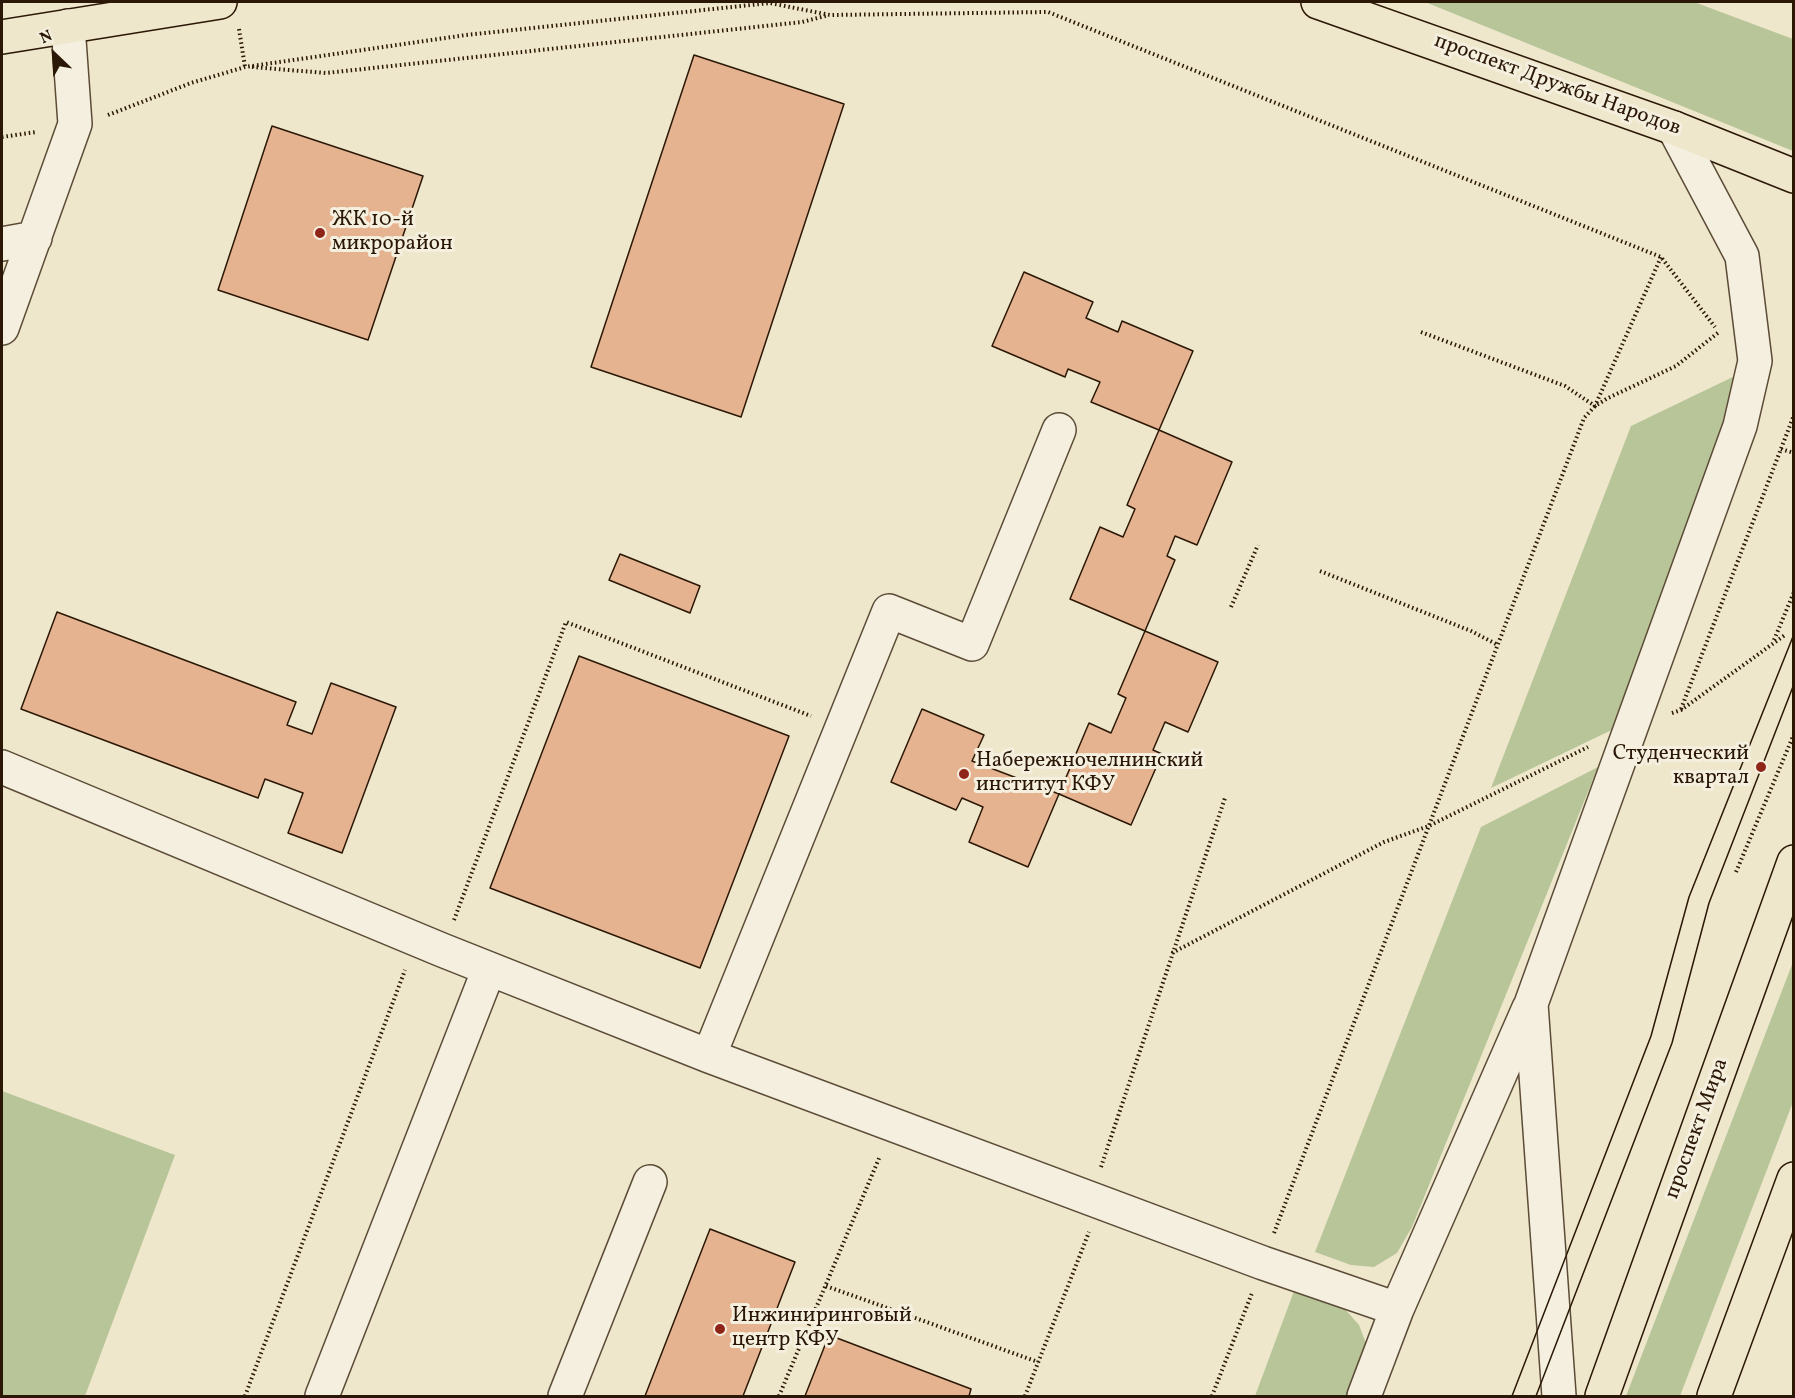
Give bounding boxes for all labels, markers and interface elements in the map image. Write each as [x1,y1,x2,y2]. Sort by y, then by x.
north arrow [24,24,84,84]
text: N [36,25,56,50]
street label: проспект Дружбы Народов [1430,30,1684,142]
place label: ЖК 10-й микрорайон [332,208,453,258]
marker: ЖК 10-й микрорайон [313,226,327,240]
place label: Студенческий квартал [1613,742,1749,792]
place label: Набережночелнинский институт КФУ [976,749,1203,799]
marker: Студенческий квартал [1754,760,1768,774]
marker: Набережночелнинский институт КФУ [957,767,971,781]
street label: проспект Мира [1661,1055,1735,1203]
place label: Инжиниринговый центр КФУ [732,1304,912,1354]
marker: Инжиниринговый центр КФУ [713,1322,727,1336]

